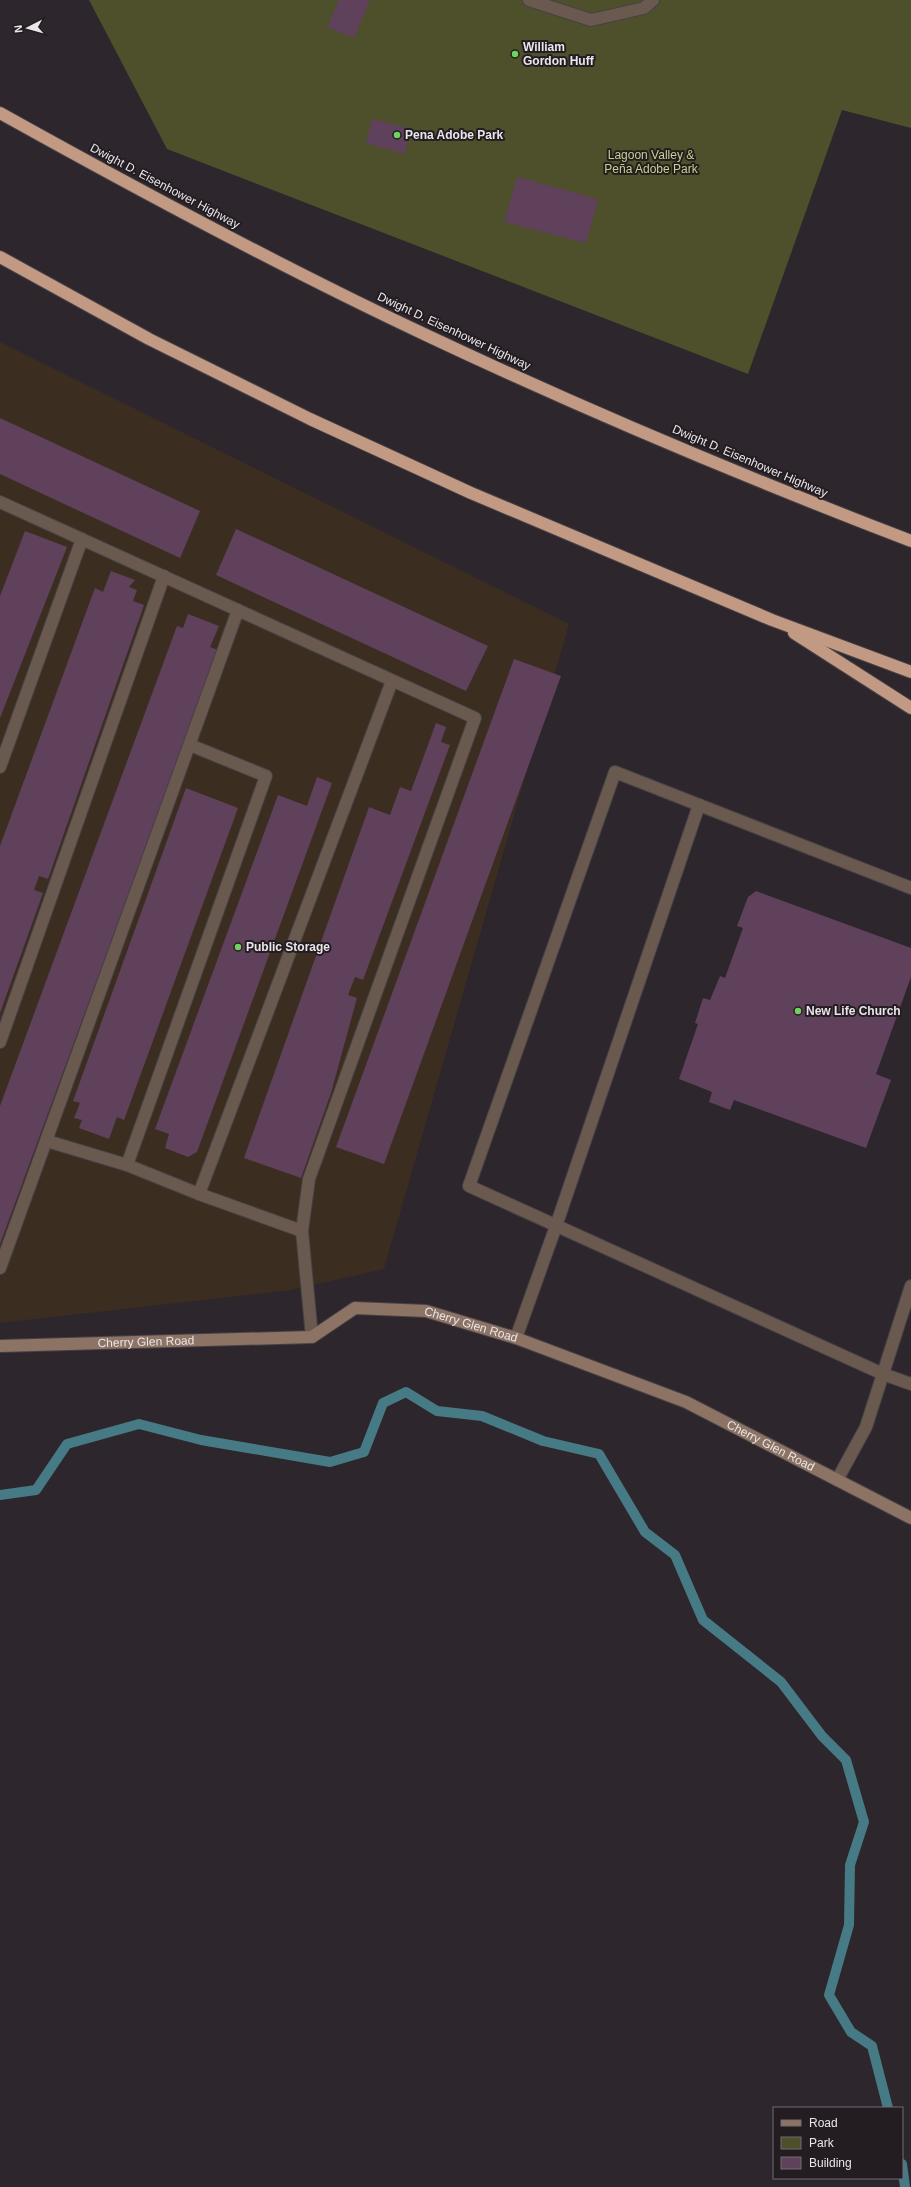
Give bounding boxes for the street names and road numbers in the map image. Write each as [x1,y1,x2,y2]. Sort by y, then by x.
street label: Dwight D. Eisenhower Highway [88,141,242,231]
street label: Dwight D. Eisenhower Highway [375,289,533,373]
street label: Dwight D. Eisenhower Highway [670,422,830,500]
street label: Cherry Glen Road [423,1304,519,1345]
street label: Cherry Glen Road [97,1333,195,1350]
street label: Cherry Glen Road [724,1417,817,1474]

